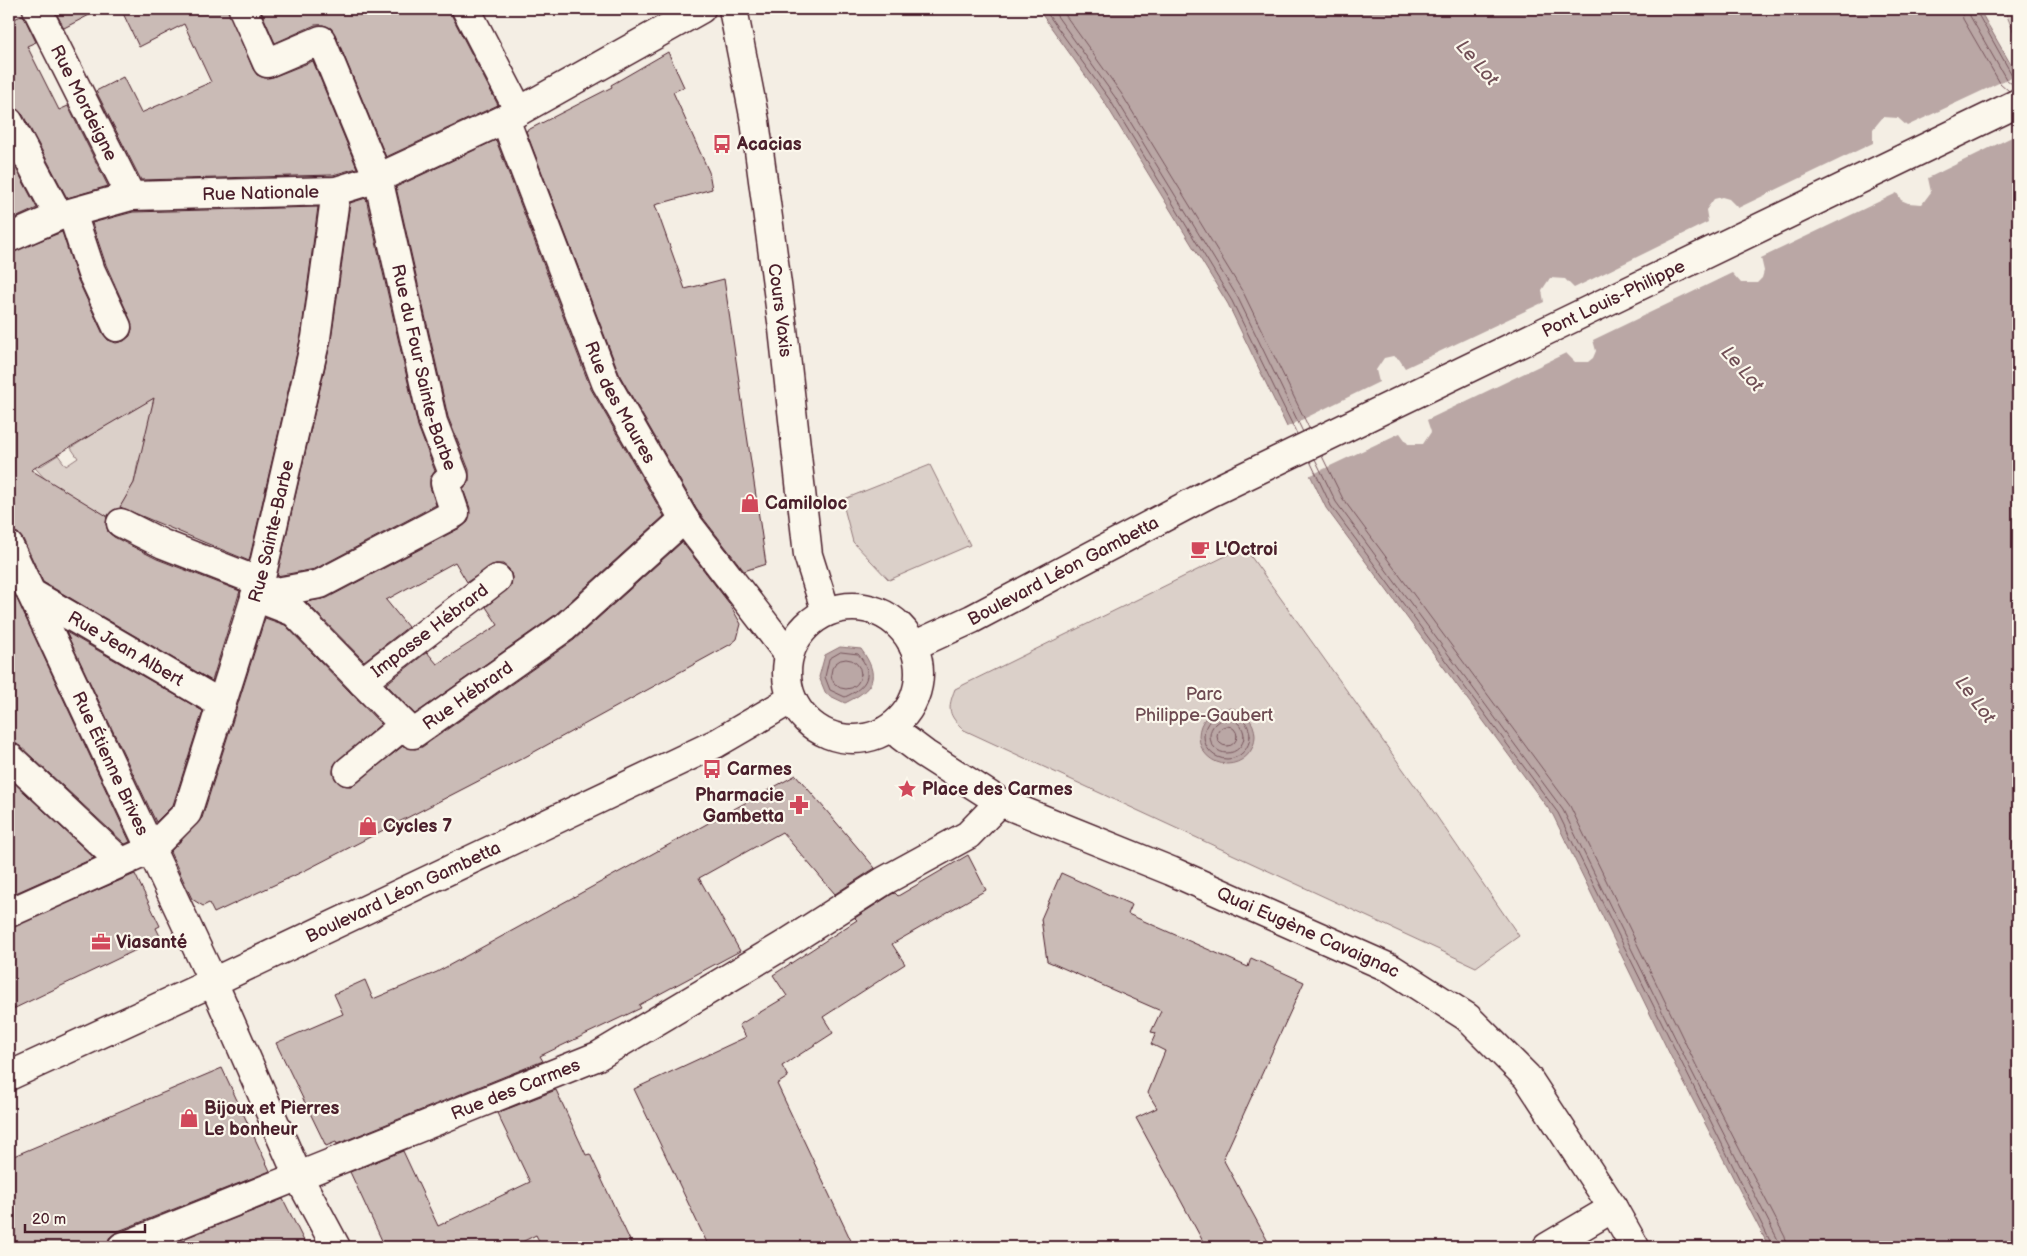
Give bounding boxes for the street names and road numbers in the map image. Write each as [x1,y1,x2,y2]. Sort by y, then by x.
street label: Rue Mordeigne [46,42,122,165]
street label: Rue Nationale [202,181,320,205]
street label: Pont Louis-Philippe [1539,255,1689,342]
street label: Rue du Four Sainte-Barbe [387,262,461,474]
street label: Cours Vaxis [763,262,796,358]
street label: Rue des Maures [580,338,660,467]
street label: Rue Sainte-Barbe [244,458,299,605]
street label: Boulevard Léon Gambetta [964,512,1162,630]
street label: Impasse Hébrard [367,580,493,682]
street label: Rue Jean Albert [64,607,188,691]
street label: Rue Hébrard [419,657,517,735]
street label: Rue Étienne Brives [68,688,153,839]
street label: Boulevard Léon Gambetta [303,837,504,947]
street label: Quai Eugène Cavaignac [1214,883,1404,982]
street label: Rue des Carmes [448,1054,583,1125]

